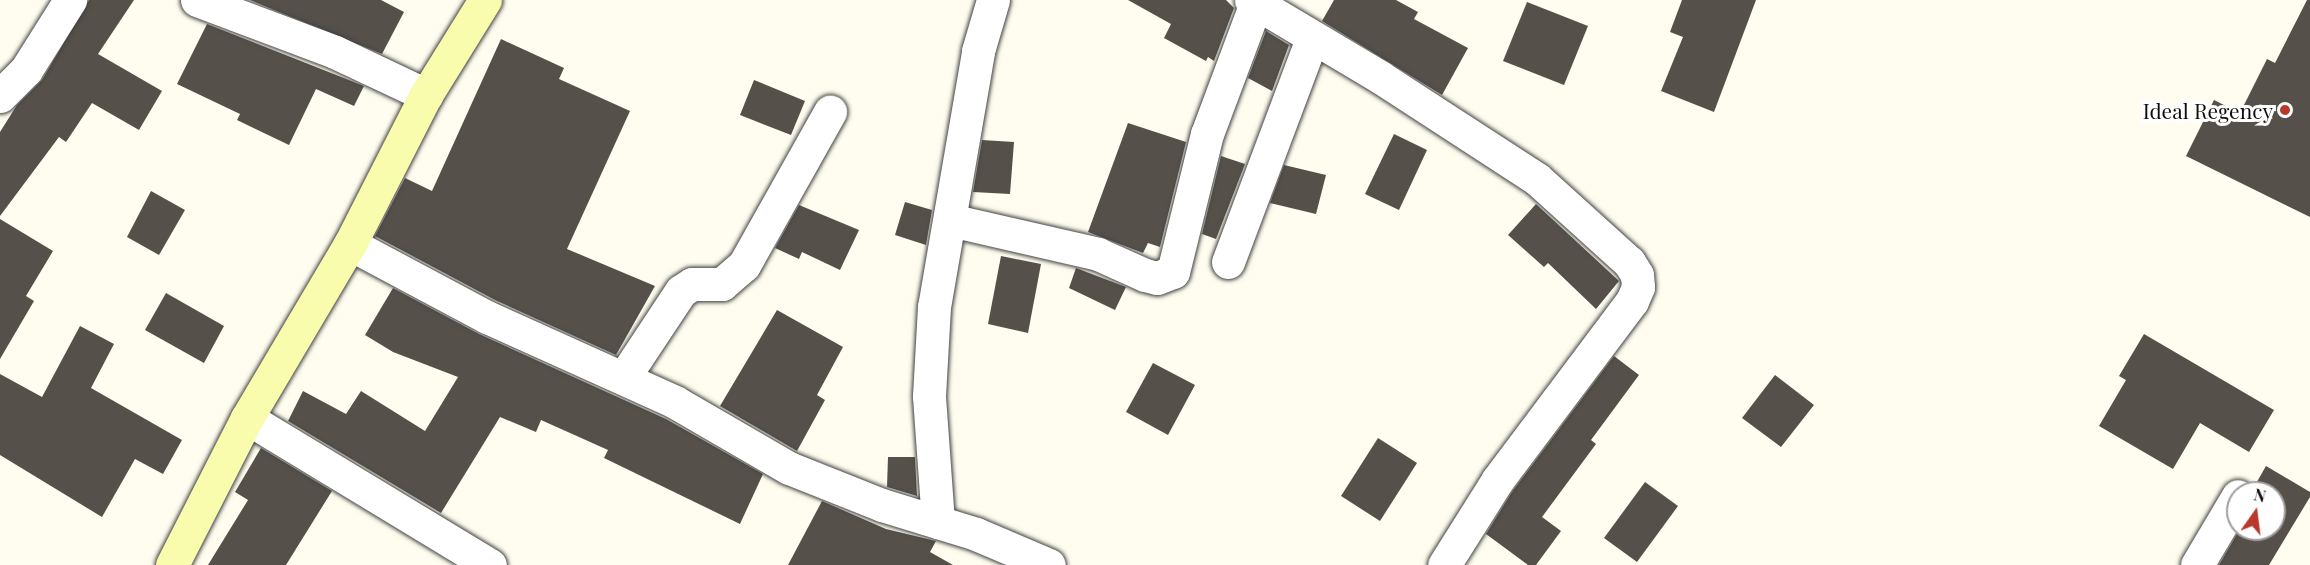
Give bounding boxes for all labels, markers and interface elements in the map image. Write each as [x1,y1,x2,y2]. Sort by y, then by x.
place label: Ideal Regency [2143,97,2273,123]
marker: Ideal Regency [2278,103,2292,117]
north arrow [2226,481,2286,541]
text: N [2252,483,2268,507]

